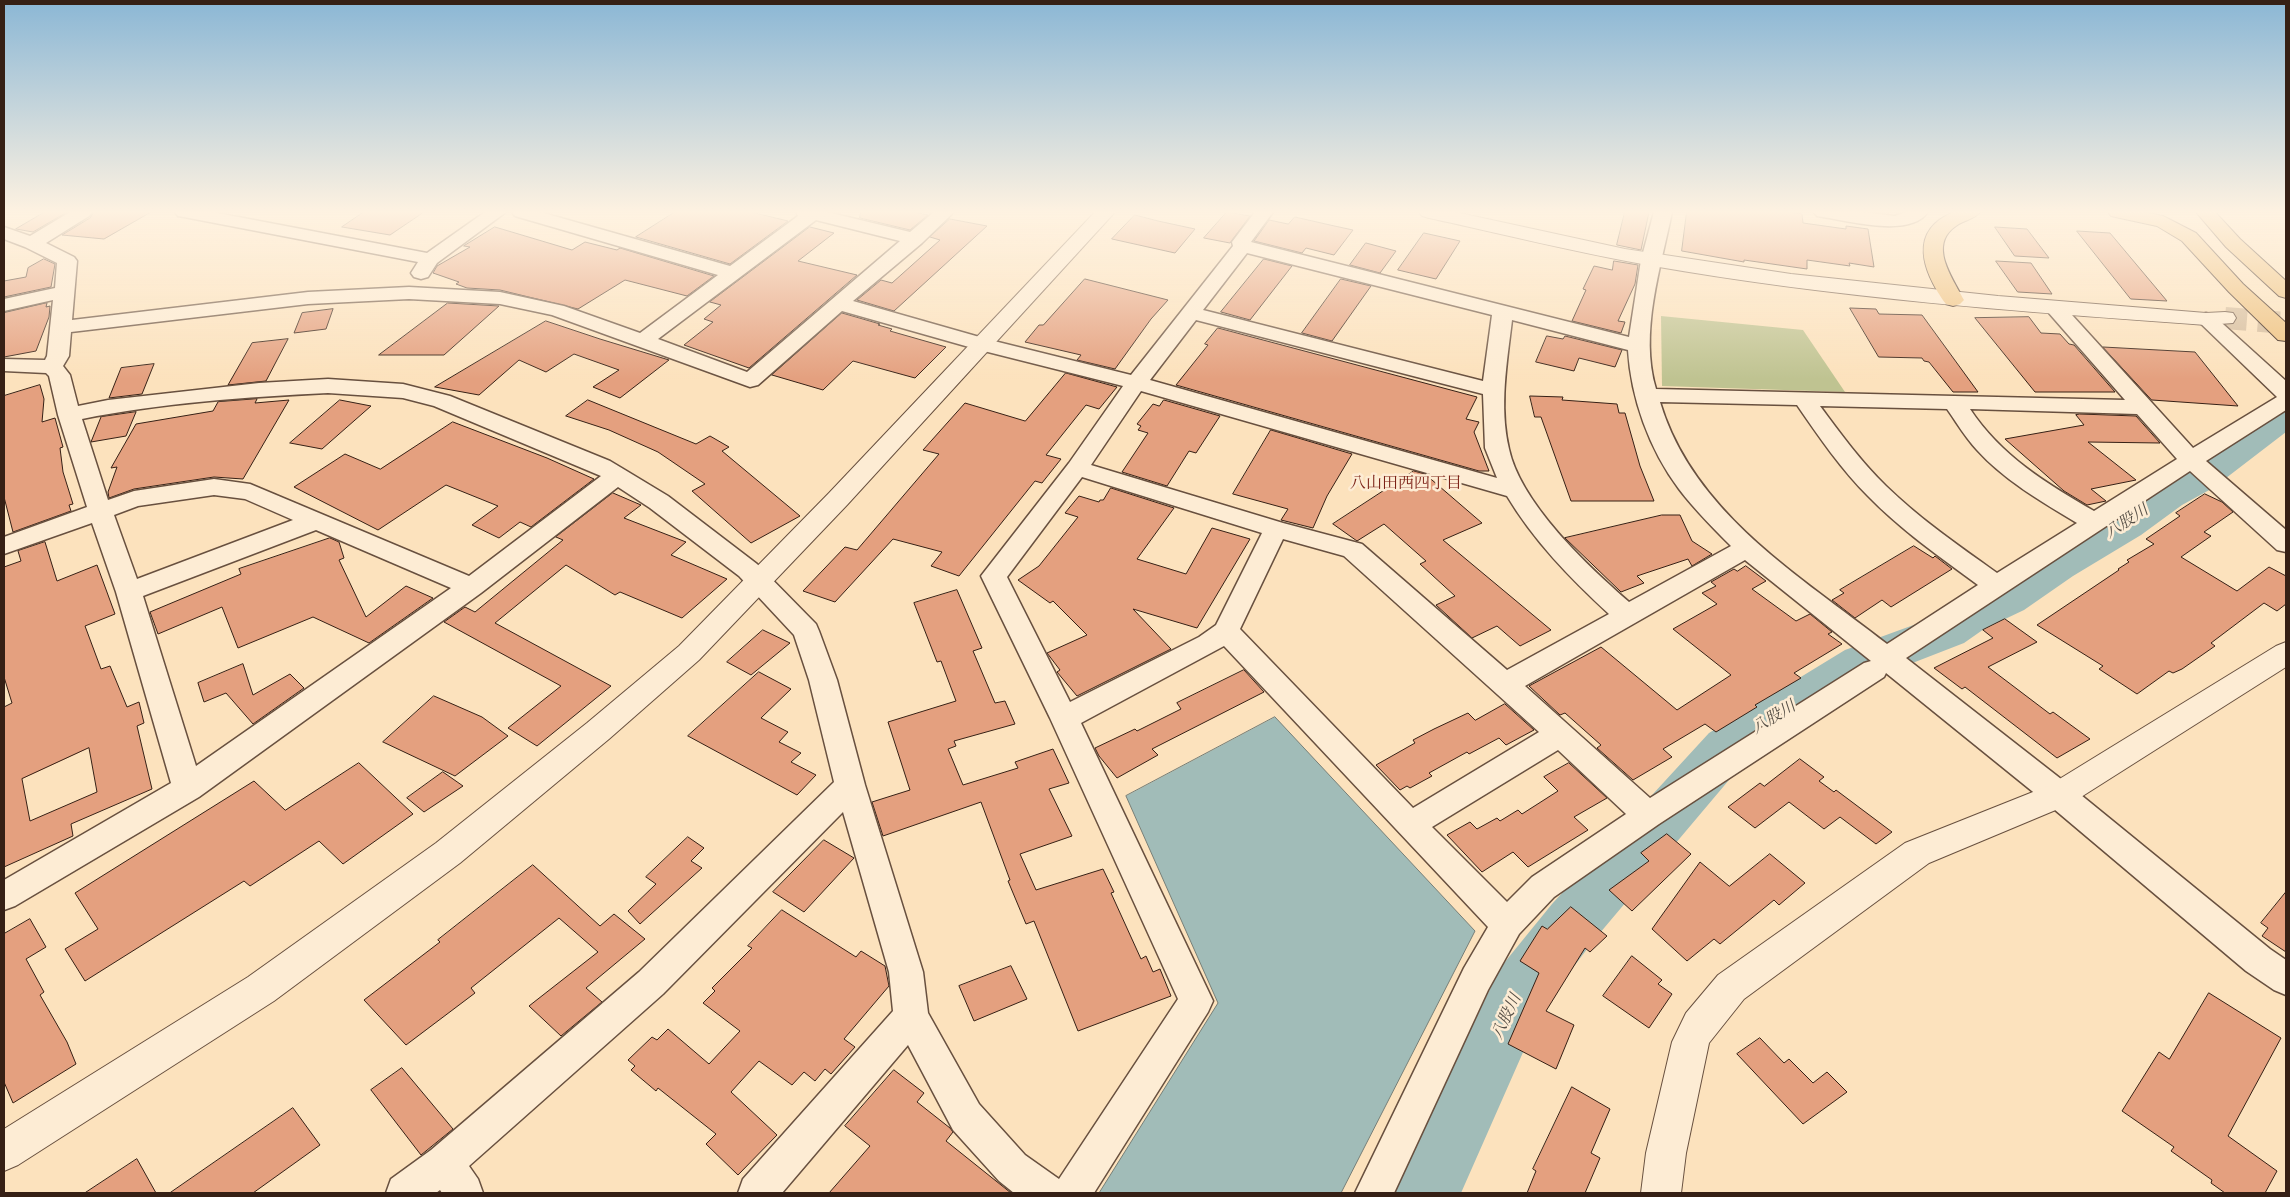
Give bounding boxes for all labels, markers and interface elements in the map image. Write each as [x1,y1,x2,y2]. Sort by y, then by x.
district label: 八山田西四丁目 [1350,474,1462,494]
water label: 八股川 [2102,501,2152,543]
water label: 八股川 [1749,697,1799,739]
water label: 八股川 [1488,991,1526,1043]

